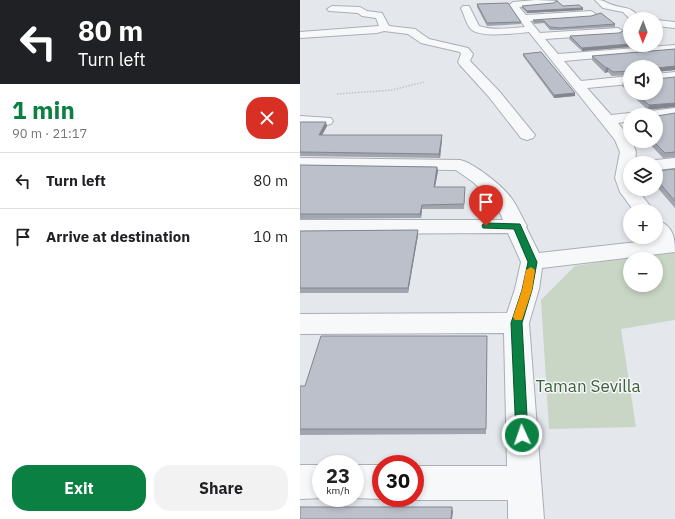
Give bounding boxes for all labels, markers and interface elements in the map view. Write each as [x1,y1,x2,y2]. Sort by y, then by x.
text: 80 m [78,12,143,49]
north arrow [623,12,663,52]
map controls [623,12,663,292]
icon: left [12,16,64,68]
text: Turn left [78,48,146,71]
button: sound [623,60,663,100]
text: 1 min [12,94,75,126]
button: close [246,97,288,139]
button: search [623,108,663,148]
text: 90 m · 21:17 [12,125,87,142]
button: layers [623,156,663,196]
icon: left [12,170,34,192]
text: Turn left [46,171,106,190]
text: 80 m [253,171,288,190]
pin [469,185,503,226]
icon: arrive [475,191,497,213]
button: + [623,204,663,244]
icon: arrive [12,226,34,248]
text: Arrive at destination [46,227,190,246]
text: 10 m [253,227,288,246]
button: − [623,252,663,292]
park label: Taman Sevilla [535,375,641,397]
position arrow [501,414,543,456]
speed limit sign: 30 [372,455,424,507]
text: 23 [326,462,350,489]
button: Exit [12,465,146,511]
button: Share [154,465,288,511]
text: km/h [326,484,350,497]

